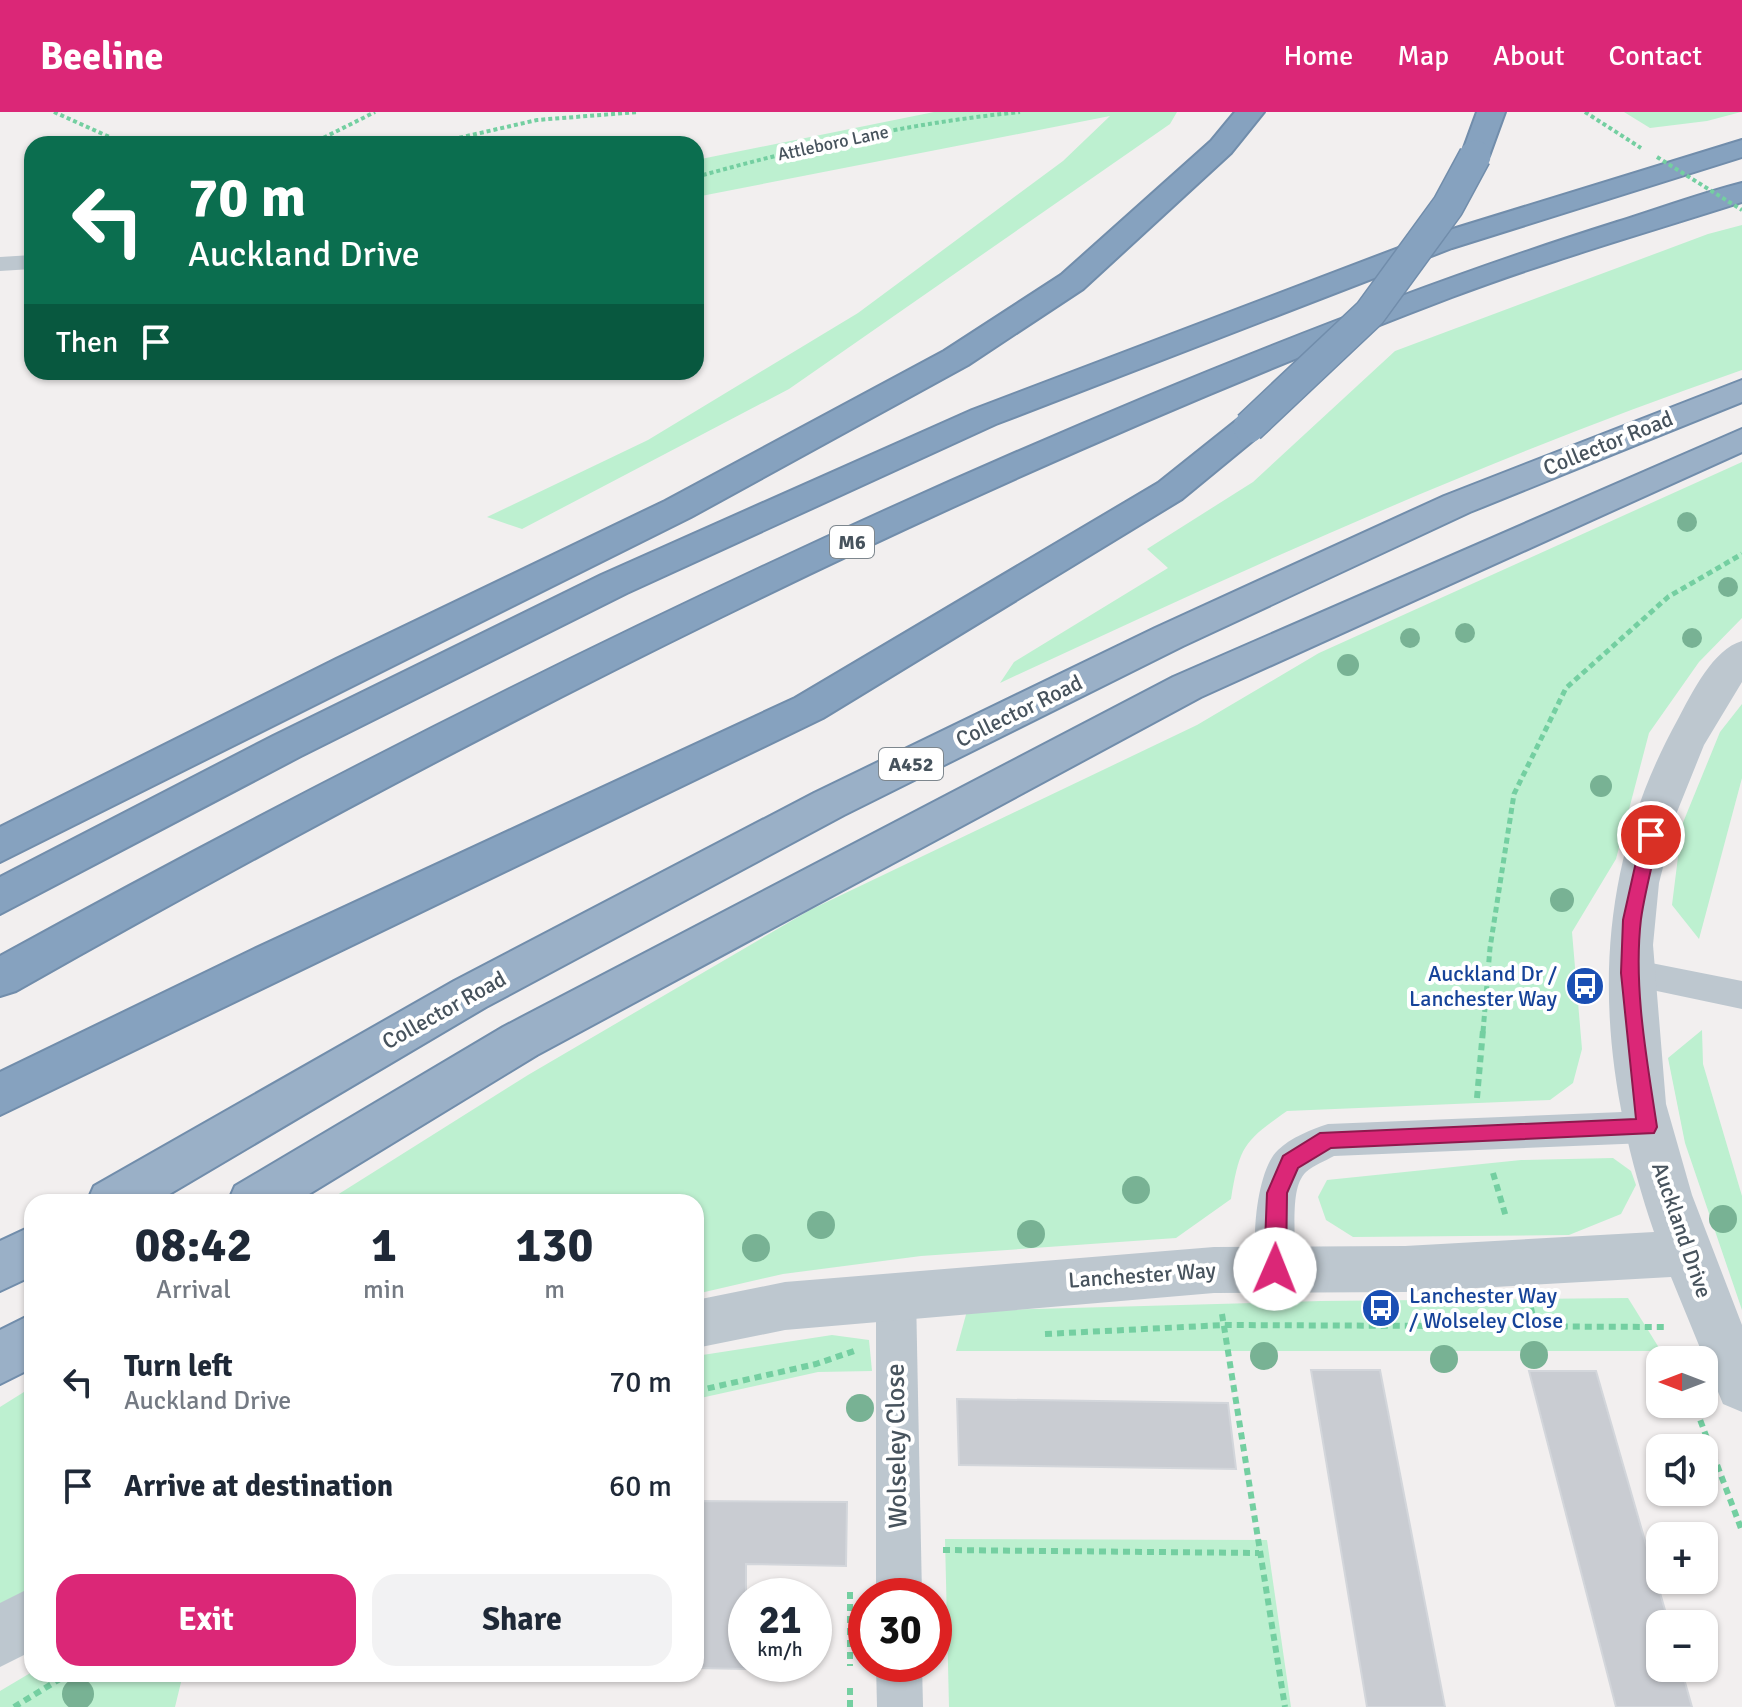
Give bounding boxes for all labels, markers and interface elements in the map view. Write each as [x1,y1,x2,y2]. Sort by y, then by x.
text: Beeline [40,33,163,80]
text: Home [1284,39,1353,73]
text: Map [1397,39,1449,73]
text: About [1493,39,1565,73]
text: Contact [1609,39,1702,73]
street label: Attleboro Lane [775,120,891,166]
text: 70 m [188,163,306,232]
icon: left [56,168,160,272]
text: Auckland Drive [188,232,420,277]
icon: arrive [134,320,178,364]
text: Then [56,324,118,361]
street label: Collector Road [1539,405,1677,481]
road number: M6 [830,526,874,558]
street label: Collector Road [951,669,1087,753]
road number: A452 [879,748,943,780]
pin [1617,801,1685,869]
icon: arrive [1629,813,1673,857]
place label: Auckland Dr / Lanchester Way [1409,960,1558,1012]
street label: Collector Road [377,965,511,1055]
bus stop icon: Auckland Dr / Lanchester Way [1564,965,1606,1007]
street label: Auckland Drive [1646,1159,1718,1301]
text: 08:42 [135,1216,252,1275]
text: 1 [371,1216,397,1275]
text: 130 [516,1216,593,1275]
position arrow [1233,1227,1317,1311]
street label: Lanchester Way [1067,1256,1217,1294]
text: Arrival [156,1274,231,1306]
text: min [363,1274,405,1306]
text: m [544,1274,565,1306]
place label: Lanchester Way / Wolseley Close [1409,1282,1563,1334]
bus stop icon: Lanchester Way / Wolseley Close [1360,1287,1402,1329]
north arrow [1646,1346,1718,1418]
map controls [1646,1346,1718,1682]
text: Turn left [124,1348,233,1385]
icon: left [56,1360,100,1404]
street label: Wolseley Close [880,1363,914,1529]
text: 70 m [609,1364,672,1401]
text: Auckland Drive [124,1385,291,1417]
button: sound [1646,1434,1718,1506]
icon: arrive [56,1464,100,1508]
text: Arrive at destination [124,1468,393,1505]
text: 60 m [609,1468,672,1505]
button: + [1646,1522,1718,1594]
button: Exit [56,1574,356,1666]
button: Share [372,1574,672,1666]
speed limit sign: 30 [848,1578,952,1682]
text: 21 [758,1595,802,1645]
button: − [1646,1610,1718,1682]
text: km/h [757,1637,803,1662]

